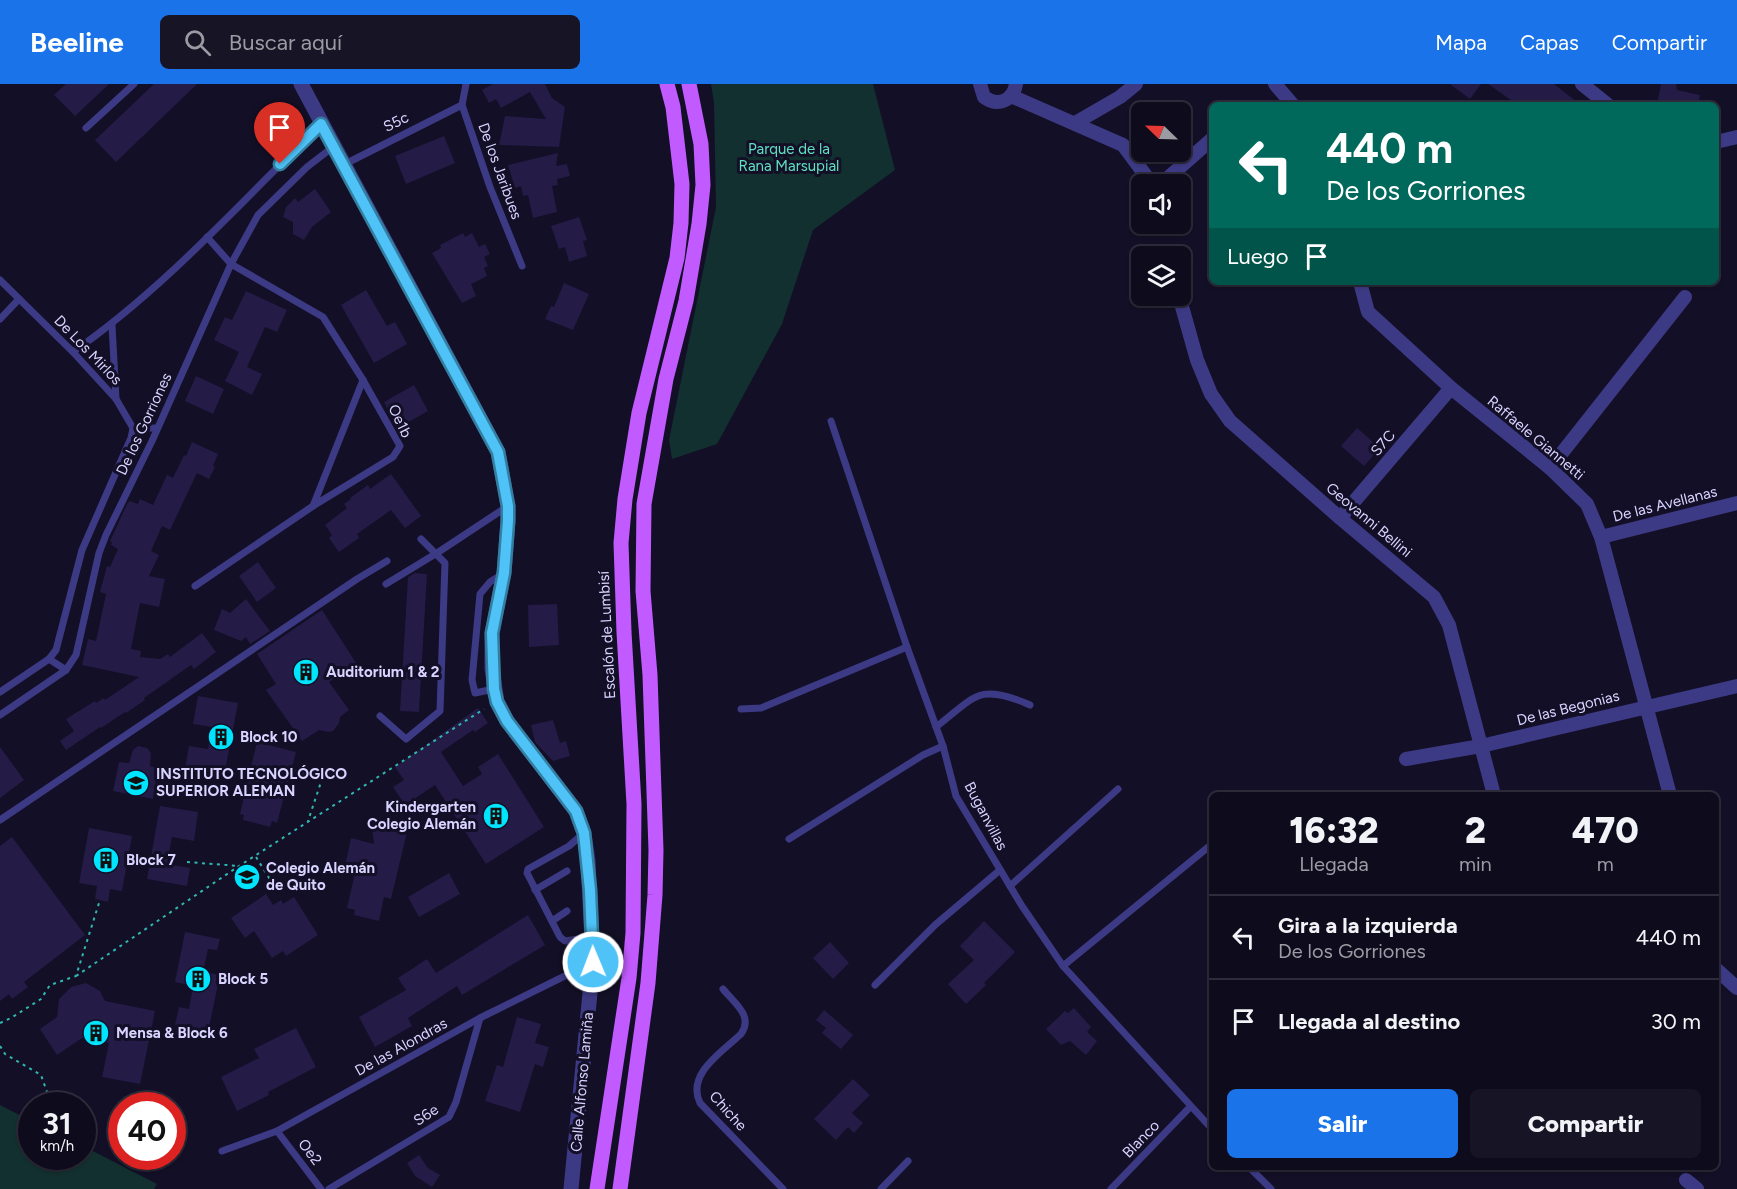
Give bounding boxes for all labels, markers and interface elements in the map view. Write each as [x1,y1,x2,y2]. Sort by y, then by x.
search box [160,15,580,69]
text: Beeline [30,25,124,59]
icon: search [181,26,214,59]
text: Buscar aquí [229,29,342,56]
text: Mapa [1435,30,1487,55]
text: Capas [1520,30,1579,55]
text: Compartir [1612,30,1707,55]
pin [254,102,305,164]
north arrow [1131,102,1191,162]
map controls [1131,102,1191,306]
street label: S5c [380,108,412,136]
icon: arrive [263,111,296,144]
street label: De los Jaribues [474,120,526,222]
text: 440 m [1326,123,1453,174]
icon: left [1227,126,1305,204]
park label: Parque de la Rana Marsupial [739,140,839,175]
button: sound [1131,174,1191,234]
text: De los Gorriones [1326,174,1526,207]
icon: arrive [1300,240,1333,273]
text: Luego [1227,243,1288,270]
button: layers [1131,246,1191,306]
street label: De Los Mirlos [50,312,126,388]
street label: De los Gorriones [112,370,176,478]
street label: Raffaele Giannetti [1484,392,1588,484]
street label: Oe1b [384,401,416,441]
street label: S7C [1367,426,1399,460]
street label: Geovanni Bellini [1322,479,1416,561]
street label: De las Avellanas [1611,482,1719,526]
street label: Escalón de Lumbisí [595,569,619,699]
building icon: Auditorium 1 & 2 [291,657,321,687]
place label: Auditorium 1 & 2 [326,663,440,681]
street label: De las Begonias [1515,687,1621,729]
building icon: Block 10 [206,722,236,752]
place label: Block 10 [240,728,298,746]
place label: INSTITUTO TECNOLÓGICO SUPERIOR ALEMAN [156,765,347,800]
school or university icon: INSTITUTO TECNOLÓGICO SUPERIOR ALEMAN [121,768,151,798]
street label: Buganvillas [960,779,1012,853]
place label: Kindergarten Colegio Alemán [367,798,476,833]
building icon: Kindergarten Colegio Alemán [481,801,511,831]
text: 16:32 [1289,809,1379,852]
text: 2 [1465,809,1486,852]
text: 470 [1572,809,1639,852]
building icon: Block 7 [91,845,121,875]
place label: Block 7 [126,851,176,869]
text: Llegada [1299,852,1369,876]
text: min [1459,852,1492,876]
text: m [1597,852,1614,876]
place label: Colegio Alemán de Quito [266,859,375,894]
school or university icon: Colegio Alemán de Quito [232,862,262,892]
text: Gira a la izquierda [1278,912,1458,939]
icon: left [1227,921,1260,954]
text: 440 m [1635,924,1701,951]
position arrow [561,930,625,994]
text: De los Gorriones [1278,939,1426,963]
building icon: Block 5 [183,964,213,994]
place label: Block 5 [218,970,268,988]
icon: arrive [1227,1005,1260,1038]
text: Llegada al destino [1278,1008,1460,1035]
text: 30 m [1651,1008,1701,1035]
street label: Calle Alfonso Lamiña [567,1011,597,1153]
street label: De las Alondras [352,1014,450,1080]
building icon: Mensa & Block 6 [81,1018,111,1048]
place label: Mensa & Block 6 [116,1024,228,1042]
street label: Chiche [705,1087,751,1135]
button: Salir [1227,1089,1458,1158]
button: Compartir [1470,1089,1701,1158]
speed limit sign: 40 [108,1092,186,1170]
street label: S6e [410,1100,442,1130]
text: 31 [42,1105,72,1142]
street label: Blanco [1119,1116,1163,1162]
street label: Oe2 [294,1135,326,1169]
text: km/h [40,1137,74,1155]

